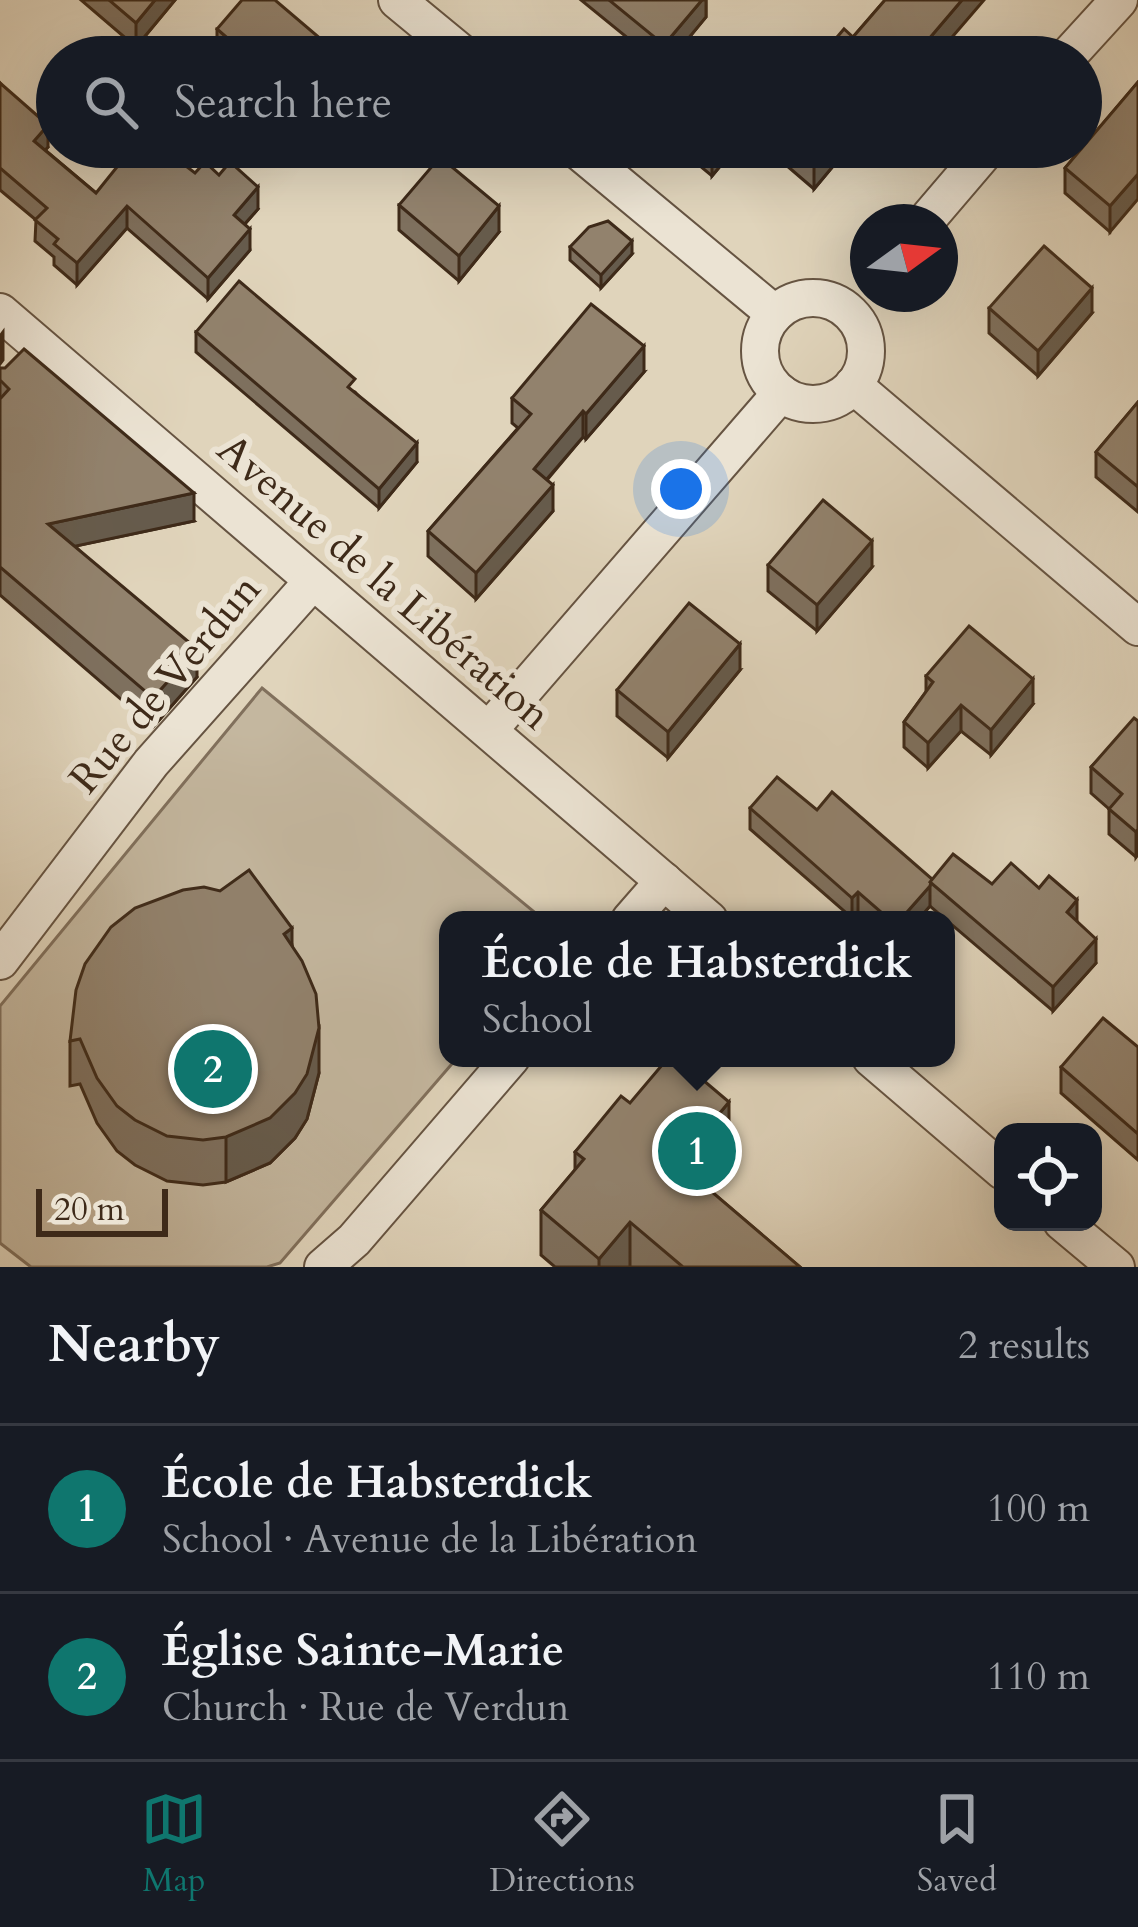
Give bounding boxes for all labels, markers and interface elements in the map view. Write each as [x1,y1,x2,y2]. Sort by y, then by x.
search box [36,36,1102,168]
icon: search [78,69,144,135]
text: Search here [174,72,392,133]
north arrow [850,204,958,312]
street label: Avenue de la Libération [205,421,563,743]
your location [651,459,711,519]
street label: Rue de Verdun [56,562,274,806]
popup [439,911,955,1067]
text: École de Habsterdick [482,932,912,993]
text: School [482,993,593,1046]
pin: 2 [174,1024,252,1114]
pin: 1 [658,1106,736,1196]
map controls [994,1123,1102,1231]
button: locate [994,1123,1102,1231]
scale bar [36,1183,168,1236]
text: 20 m [54,1187,125,1232]
text: Nearby [48,1310,220,1380]
text: 2 results [958,1319,1090,1372]
text: École de Habsterdick [162,1452,592,1513]
text: 1 [77,1482,97,1535]
text: 100 m [987,1482,1090,1535]
text: School · Avenue de la Libération [162,1513,698,1566]
text: Église Sainte-Marie [162,1620,564,1681]
text: 2 [77,1650,97,1703]
text: 110 m [987,1650,1090,1703]
text: Church · Rue de Verdun [162,1681,569,1734]
tab: Map [141,1786,207,1903]
tab: Directions [489,1786,635,1903]
tab: Saved [917,1786,997,1903]

